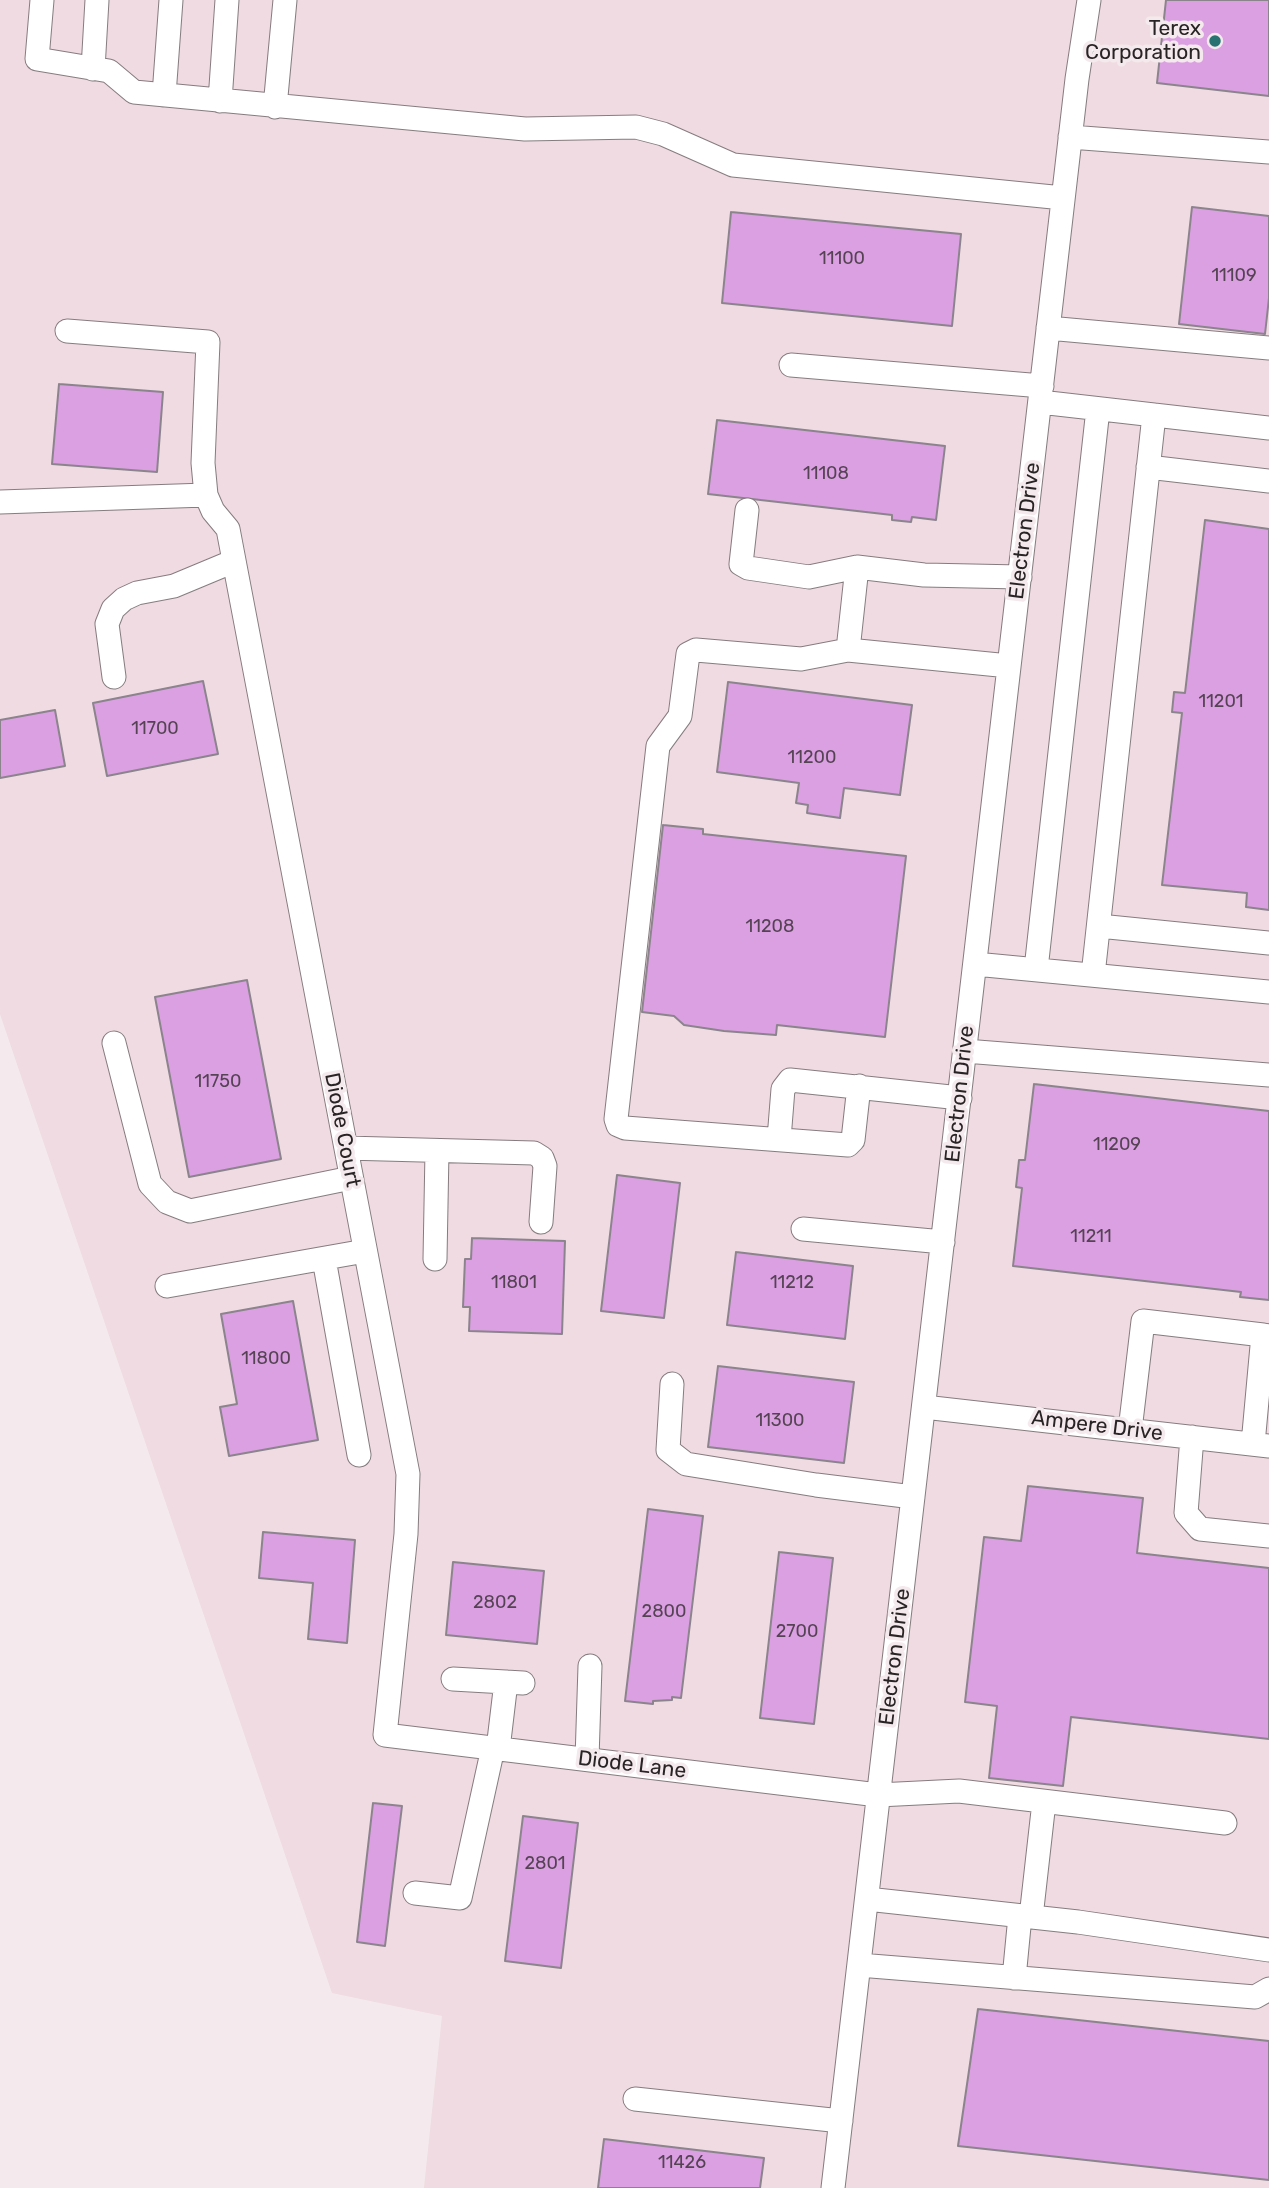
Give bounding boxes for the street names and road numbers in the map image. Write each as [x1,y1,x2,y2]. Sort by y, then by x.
street label: Electron Drive [1004,461,1046,601]
street label: Electron Drive [940,1024,980,1164]
street label: Diode Court [319,1071,365,1189]
street label: Ampere Drive [1030,1405,1164,1447]
street label: Electron Drive [874,1587,916,1727]
street label: Diode Lane [576,1746,688,1784]

